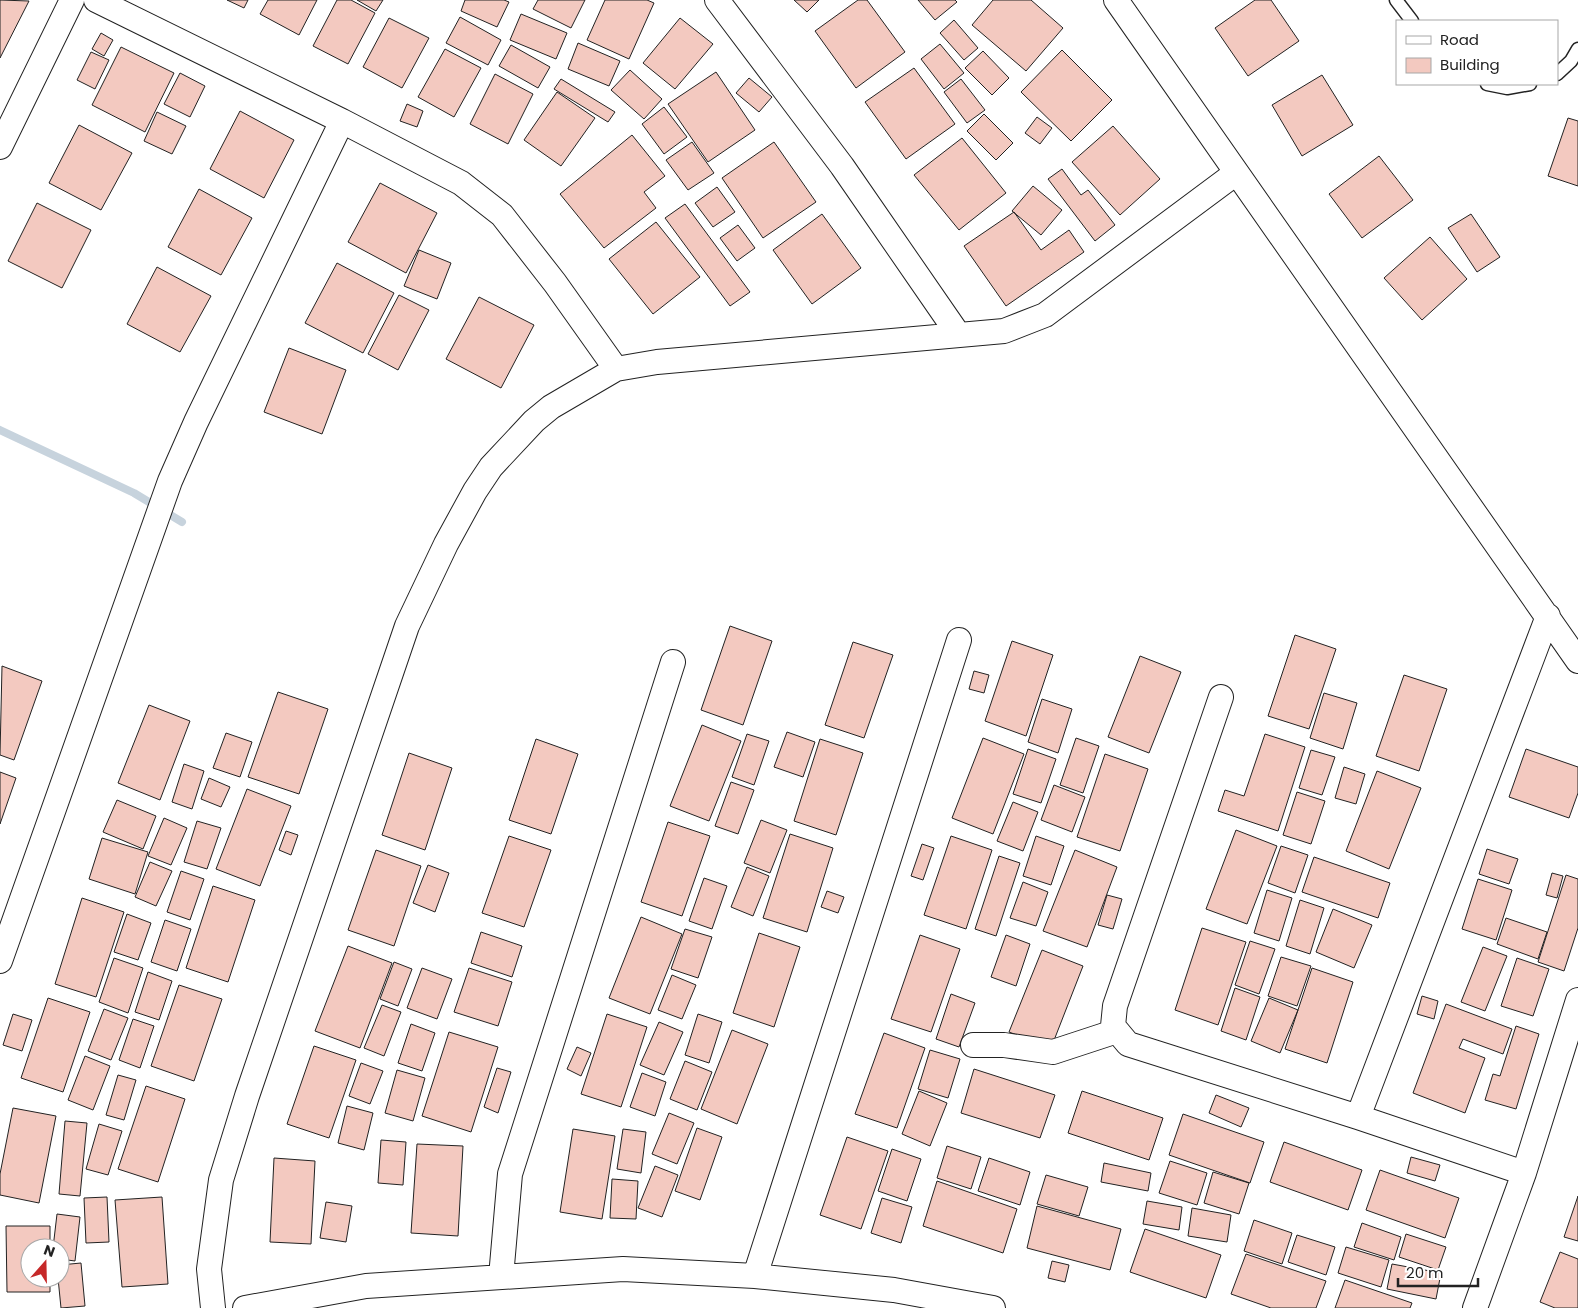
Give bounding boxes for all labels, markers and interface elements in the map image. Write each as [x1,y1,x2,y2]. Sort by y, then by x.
legend [1396,20,1558,85]
text: Road [1440,29,1479,50]
text: Building [1440,54,1500,75]
north arrow [20,1238,70,1288]
text: N [41,1240,58,1262]
scale bar [1398,1256,1478,1288]
text: 20 m [1406,1262,1444,1283]

